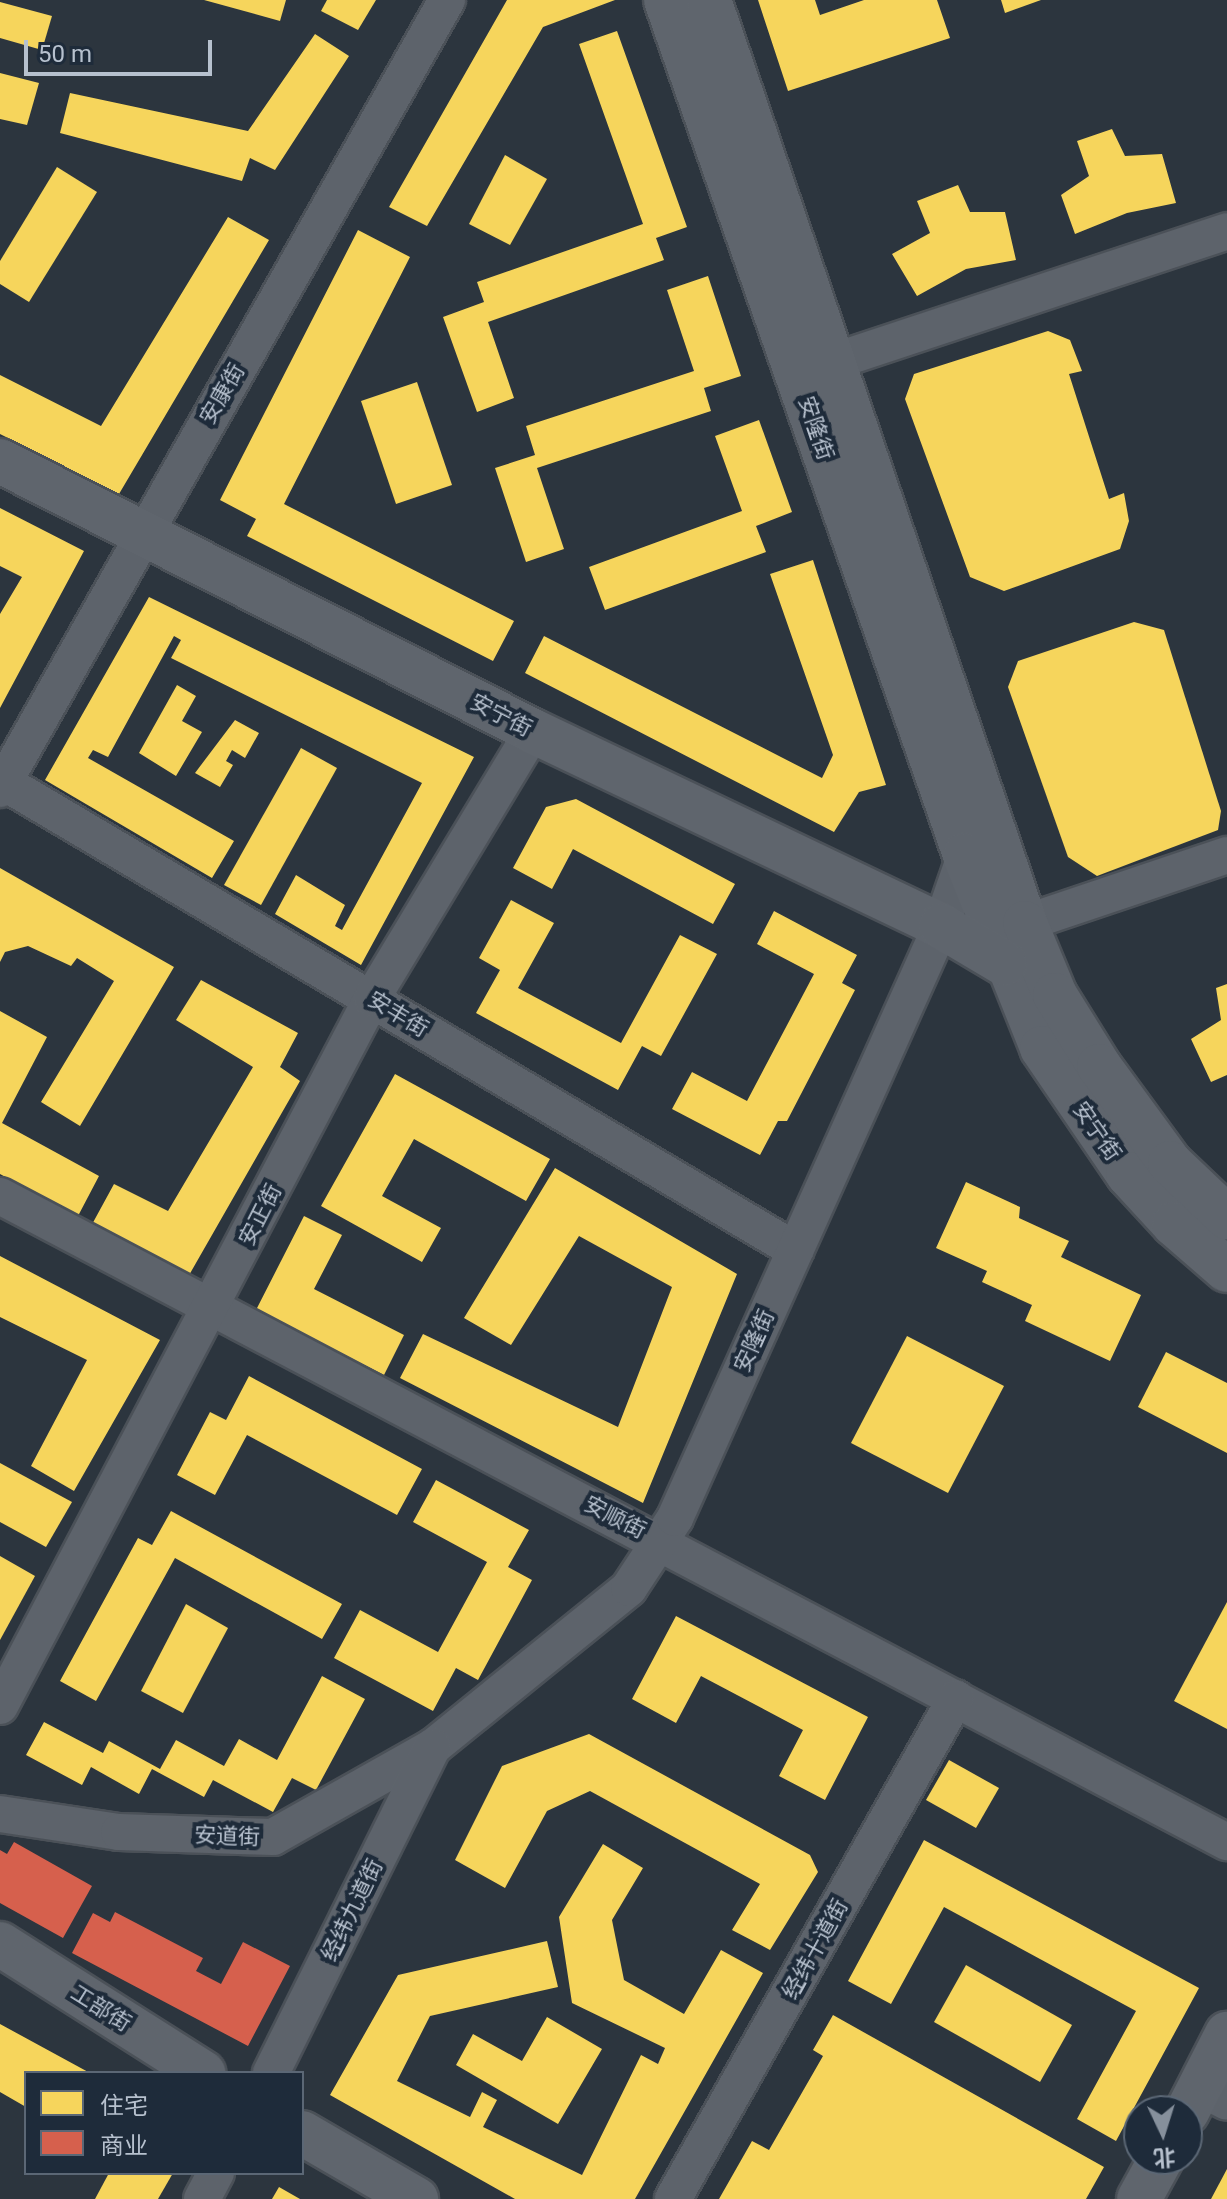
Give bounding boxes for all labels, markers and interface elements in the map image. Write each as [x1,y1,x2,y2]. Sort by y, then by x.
scale bar [28,24,216,74]
text: 50 m [38,40,92,68]
street label: 安康街 [194,359,250,429]
street label: 安隆街 [793,393,839,463]
street label: 安宁街 [466,688,536,742]
street label: 安丰街 [363,986,433,1042]
street label: 安宁街 [1067,1096,1127,1166]
street label: 安正街 [233,1180,287,1250]
street label: 安隆街 [729,1305,779,1377]
street label: 安顺街 [580,1490,650,1544]
street label: 安道街 [194,1822,260,1850]
street label: 经纬九道街 [316,1855,388,1965]
street label: 经纬十道街 [777,1894,853,2004]
street label: 工部街 [66,1979,136,2037]
legend [24,2071,304,2175]
text: 住宅 [100,2092,148,2120]
north arrow [1123,2095,1203,2175]
text: 商业 [100,2132,148,2160]
text: 北 [1153,2144,1176,2171]

